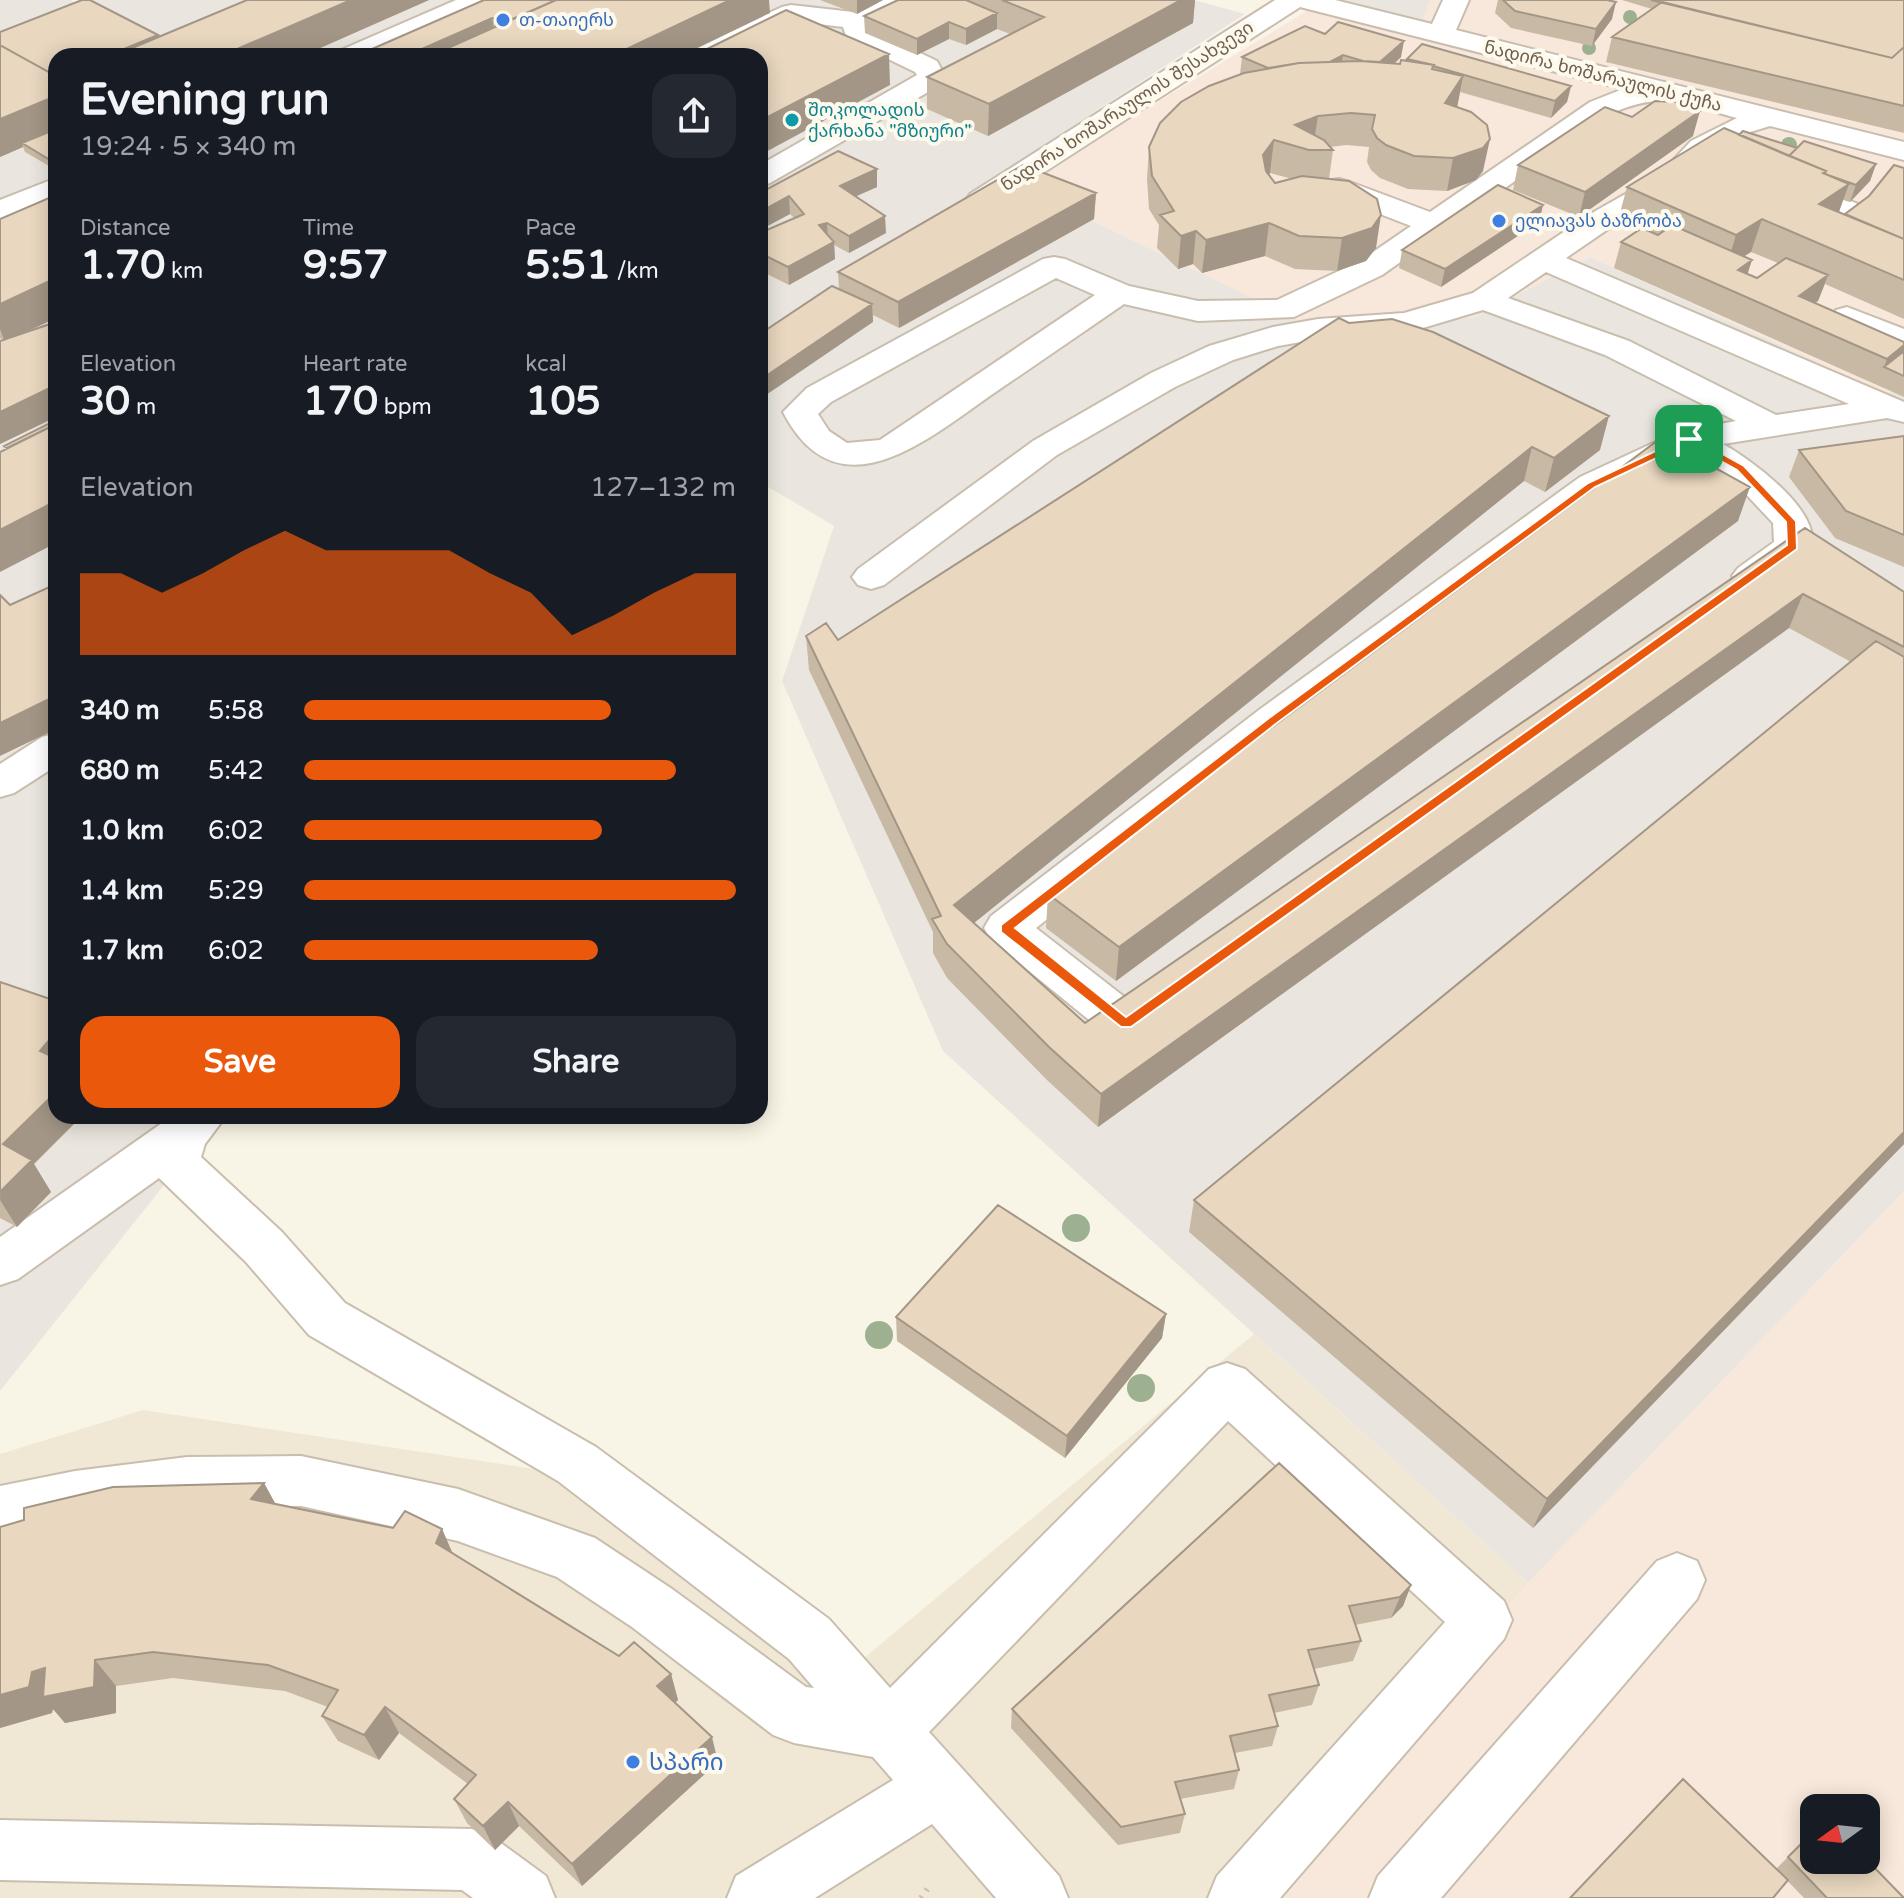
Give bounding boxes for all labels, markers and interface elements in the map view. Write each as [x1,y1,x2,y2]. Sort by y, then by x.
place label: თ-თაიერს [519,9,614,31]
marker: თ-თაიერს [494,11,512,29]
street label: ნადირა ხოშარაულის შესახვევი [997,16,1257,196]
street label: ნადირა ხოშარაულის ქუჩა [1482,36,1724,116]
text: Evening run [80,74,329,127]
button: share [652,74,736,158]
place label: შოკოლადის ქარხანა "მზიური" [808,99,972,142]
marker: შოკოლადის ქარხანა "მზიური" [783,111,801,129]
text: 19:24 · 5 × 340 m [80,131,296,162]
place label: ელიავას ბაზრობა [1515,210,1682,232]
marker: ელიავას ბაზრობა [1490,212,1508,230]
text: Distance [80,215,171,241]
text: Time [303,215,354,241]
text: Pace [525,215,576,241]
text: 1.70 [80,241,165,289]
text: 9:57 [303,241,388,289]
text: 5:51 [525,241,611,289]
text: km [165,258,203,284]
text: /km [611,258,659,284]
text: Elevation [80,351,176,377]
text: Heart rate [303,351,408,377]
text: kcal [525,351,567,377]
text: 30 [80,377,130,425]
text: 170 [303,377,378,425]
text: 105 [525,377,601,425]
text: m [130,394,156,420]
text: bpm [378,394,432,420]
pin [1655,405,1723,473]
icon: arrive [1667,417,1711,461]
text: Elevation [80,472,194,503]
text: 127–132 m [590,472,736,503]
text: 340 m [80,695,160,726]
text: 5:58 [208,695,264,726]
text: 680 m [80,755,160,786]
text: 5:42 [208,755,264,786]
text: 1.0 km [80,815,164,846]
text: 6:02 [208,815,264,846]
text: 1.4 km [80,875,164,906]
text: 5:29 [208,875,264,906]
text: 1.7 km [80,935,164,966]
text: 6:02 [208,935,264,966]
button: Save [80,1016,400,1108]
button: Share [416,1016,736,1108]
place label: სპარი [649,1748,724,1777]
marker: სპარი [624,1753,642,1771]
north arrow [1800,1794,1880,1874]
map controls [1800,1794,1880,1874]

